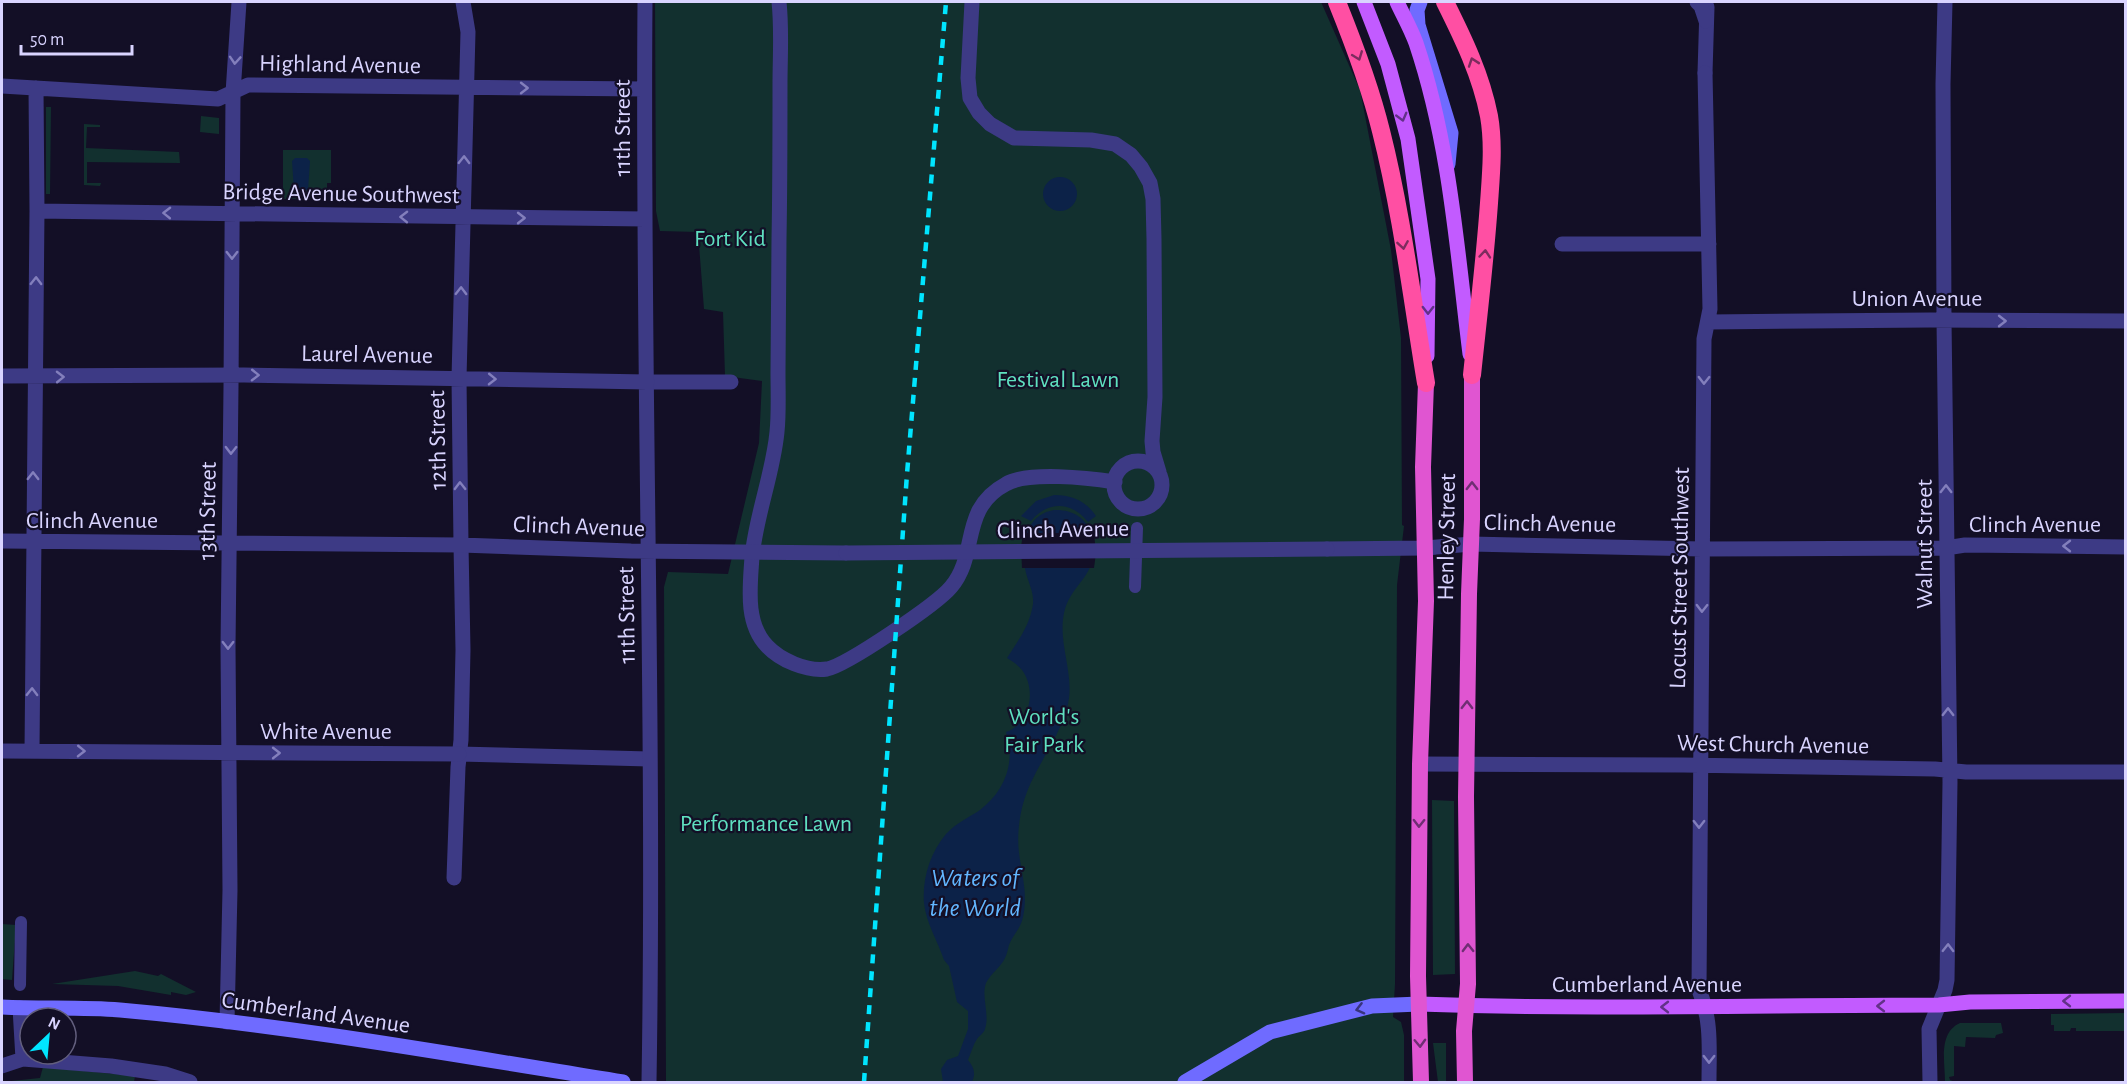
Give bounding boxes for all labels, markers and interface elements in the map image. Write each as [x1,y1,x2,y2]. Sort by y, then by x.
scale bar [21,18,132,56]
text: 50 m [30,31,64,49]
one-way arrow [1351,50,1363,61]
street label: Highland Avenue [259,52,421,78]
one-way arrow [228,55,241,64]
one-way arrow [1467,57,1480,68]
street label: 11th Street [611,79,635,177]
one-way arrow [520,82,529,94]
one-way arrow [1395,111,1407,122]
one-way arrow [458,155,470,164]
street label: Bridge Avenue Southwest [222,180,460,208]
one-way arrow [163,207,172,219]
one-way arrow [400,211,409,223]
one-way arrow [517,212,526,224]
park label: Fort Kid [694,227,766,251]
one-way arrow [1397,241,1409,250]
one-way arrow [226,250,239,259]
one-way arrow [1478,250,1491,259]
one-way arrow [30,277,42,286]
one-way arrow [455,287,467,296]
street label: Union Avenue [1852,287,1982,311]
one-way arrow [1422,305,1434,314]
one-way arrow [1997,315,2006,327]
street label: Laurel Avenue [301,342,433,368]
park label: Festival Lawn [997,368,1120,392]
one-way arrow [250,369,259,381]
one-way arrow [55,371,64,383]
one-way arrow [487,373,496,385]
one-way arrow [1698,376,1710,385]
street label: 12th Street [425,390,451,490]
one-way arrow [224,445,237,454]
street label: 13th Street [195,461,221,561]
street label: Locust Street Southwest [1666,467,1694,689]
one-way arrow [27,472,39,481]
street label: Henley Street [1434,473,1460,601]
street label: Walnut Street [1913,479,1937,609]
one-way arrow [1466,481,1478,490]
one-way arrow [454,482,467,491]
one-way arrow [1940,485,1952,494]
street label: Clinch Avenue [26,509,158,533]
street label: Clinch Avenue [1484,511,1616,537]
street label: Clinch Avenue [512,513,645,541]
street label: Clinch Avenue [1969,513,2101,537]
street label: Clinch Avenue [997,517,1129,543]
one-way arrow [2063,540,2072,552]
street label: 11th Street [614,566,640,664]
one-way arrow [1695,603,1708,612]
one-way arrow [222,640,234,649]
one-way arrow [26,688,38,697]
one-way arrow [1461,701,1473,710]
park label: World's Fair Park [1004,705,1084,757]
one-way arrow [1942,707,1954,716]
street label: White Avenue [260,720,392,744]
street label: West Church Avenue [1677,731,1869,759]
one-way arrow [76,745,85,757]
one-way arrow [271,747,280,759]
park label: Performance Lawn [680,812,852,836]
one-way arrow [1413,818,1425,827]
one-way arrow [1693,819,1705,828]
water label: Waters of the World [929,865,1024,921]
one-way arrow [1462,943,1474,952]
one-way arrow [1941,944,1954,953]
street label: Cumberland Avenue [1552,973,1742,997]
street label: Cumberland Avenue [220,988,412,1038]
one-way arrow [2063,995,2072,1007]
one-way arrow [1876,1000,1885,1012]
one-way arrow [1356,1001,1366,1014]
one-way arrow [1660,1001,1669,1013]
north arrow [18,1006,78,1066]
text: N [46,1014,63,1033]
one-way arrow [1414,1039,1427,1048]
one-way arrow [1703,1054,1715,1063]

